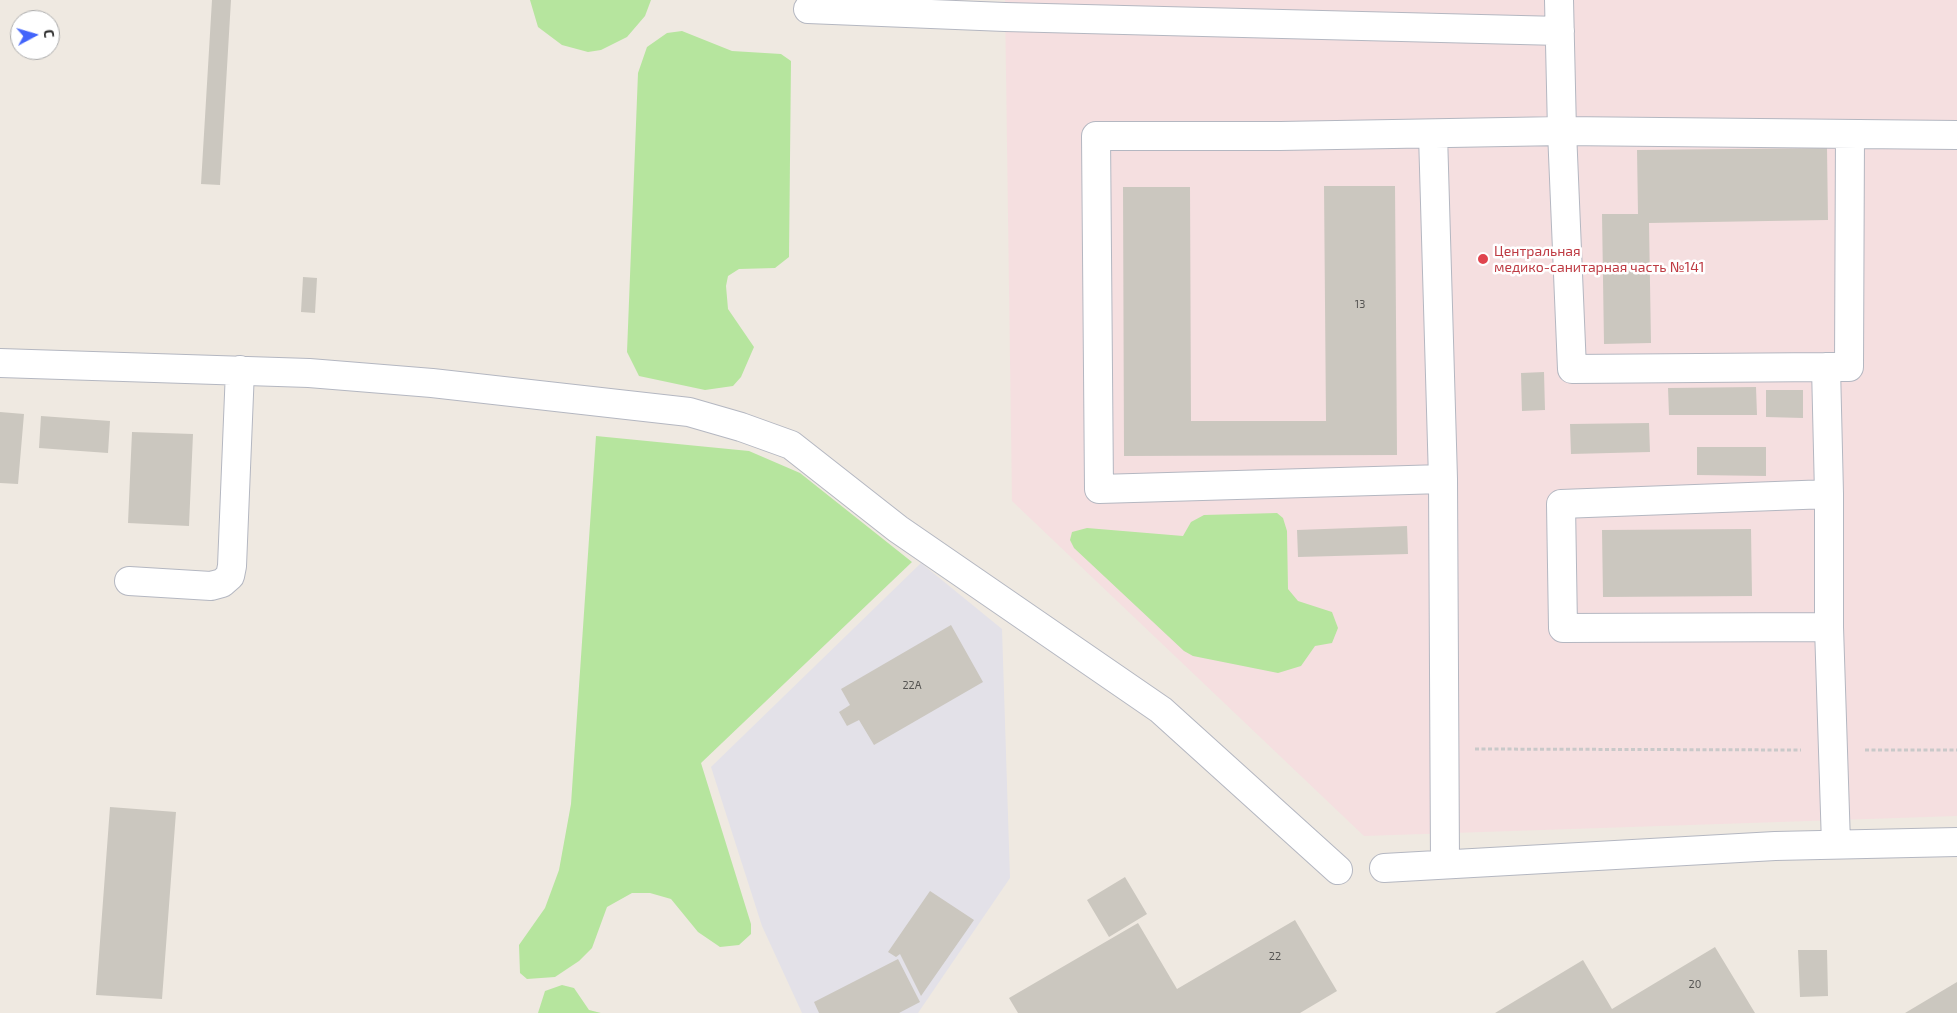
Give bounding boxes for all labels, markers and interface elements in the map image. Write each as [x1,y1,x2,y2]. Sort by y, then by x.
north arrow [10,10,60,60]
text: С [41,28,58,38]
place label: Центральная медико-санитарная часть №141 [1494,243,1704,276]
marker: Центральная медико-санитарная часть №141 [1476,252,1490,266]
house number: 13 [1355,297,1365,311]
house number: 22А [902,678,922,692]
house number: 22 [1269,949,1281,963]
house number: 20 [1689,977,1701,991]

